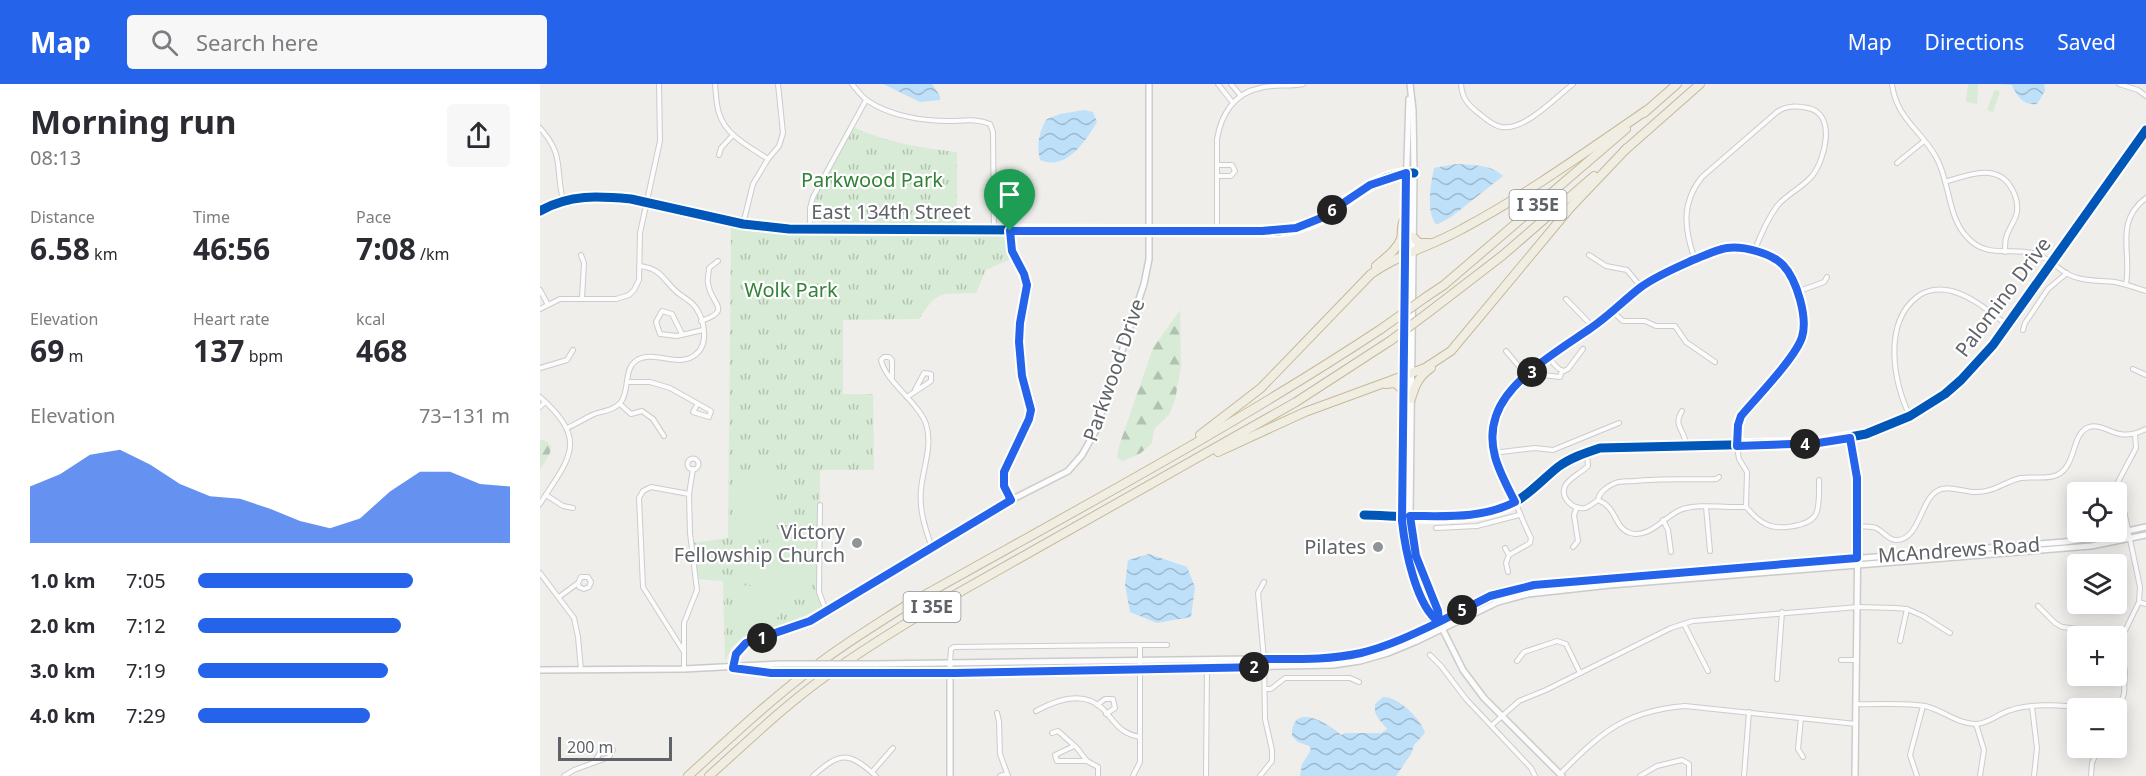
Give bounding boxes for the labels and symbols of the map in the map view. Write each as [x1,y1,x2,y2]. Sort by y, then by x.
park label: Parkwood Park [801,166,943,193]
pin [984,169,1035,231]
road number: I 35E [1510,190,1566,220]
pin: 6 [1317,195,1347,225]
street label: East 134th Street [811,198,971,225]
street label: Palomino Drive [1949,231,2057,362]
park label: Wolk Park [744,276,838,303]
street label: Parkwood Drive [1076,295,1151,445]
pin: 3 [1517,357,1547,387]
pin: 4 [1790,429,1820,459]
place label: Victory Fellowship Church [674,518,846,568]
street label: McAndrews Road [1877,530,2041,569]
place label: Pilates [1304,533,1366,560]
marker: Victory Fellowship Church [850,536,864,550]
marker: Pilates [1371,540,1385,554]
road number: I 35E [904,592,960,622]
pin: 5 [1447,595,1477,625]
pin: 1 [747,623,777,653]
pin: 2 [1239,652,1269,682]
scale bar [558,734,672,762]

